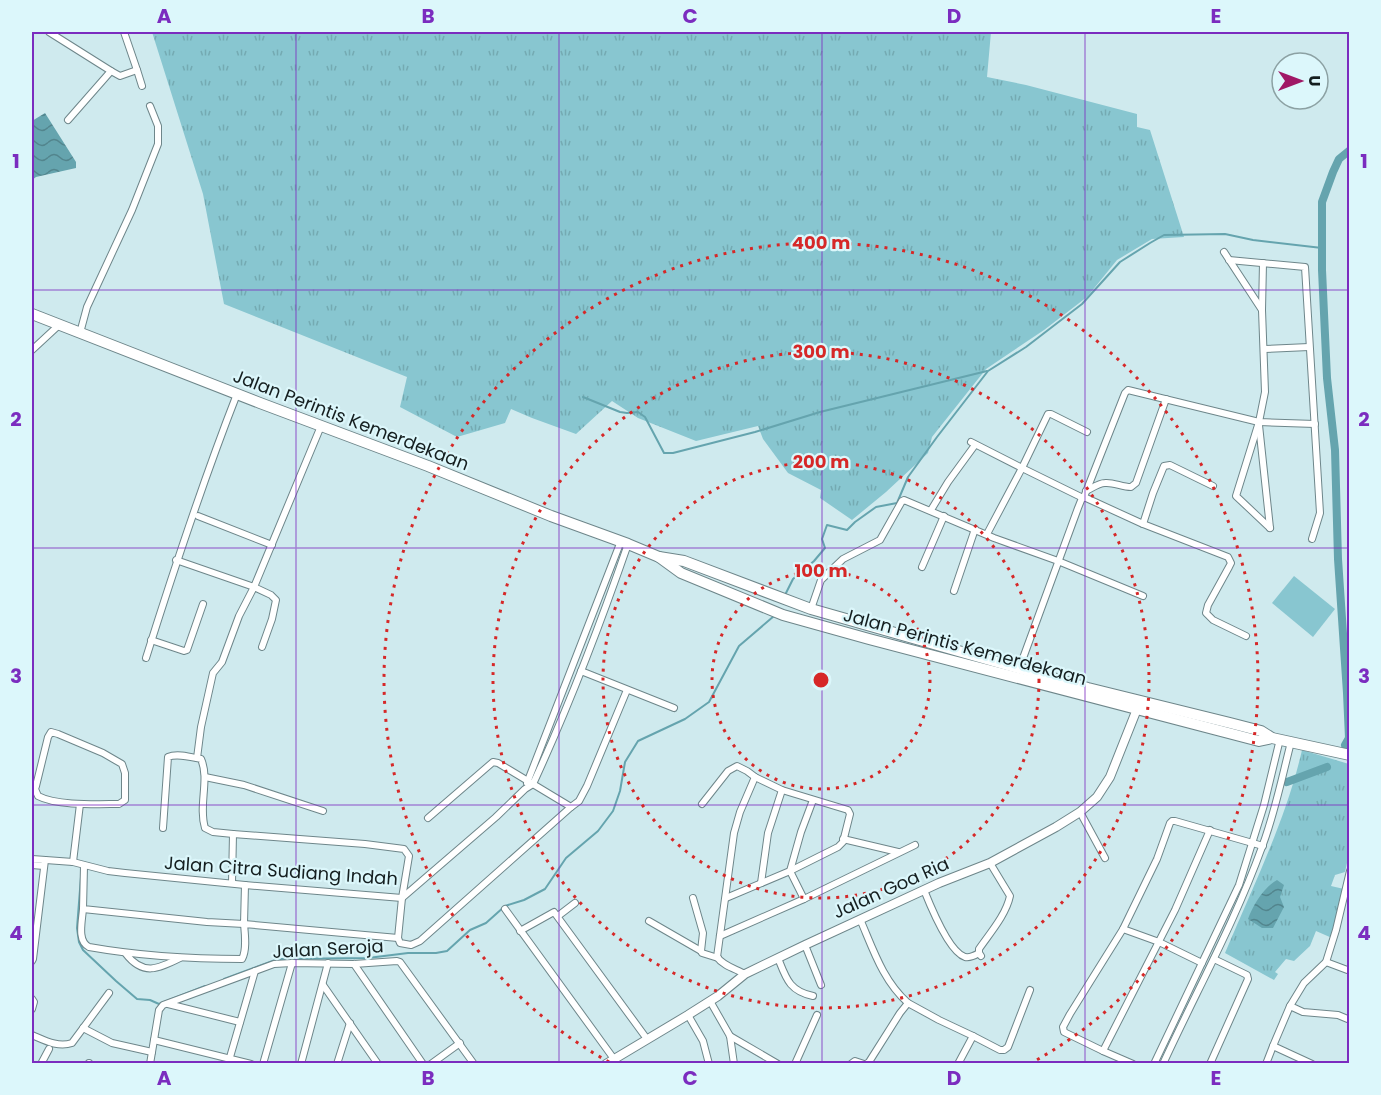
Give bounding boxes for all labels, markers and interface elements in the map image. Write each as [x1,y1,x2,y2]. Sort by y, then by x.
text: A [157,2,172,30]
text: B [421,2,435,30]
text: C [682,2,698,30]
text: D [947,2,961,30]
text: E [1211,2,1221,30]
north arrow [1270,51,1330,111]
text: U [1303,75,1326,87]
text: 1 [12,147,20,175]
text: 1 [1360,147,1368,175]
text: 400 m [792,230,850,255]
text: 300 m [792,339,850,364]
street label: Jalan Perintis Kemerdekaan [230,363,473,476]
text: 2 [10,405,22,433]
text: 2 [1358,405,1370,433]
text: 200 m [793,449,849,474]
text: 100 m [794,558,848,583]
street label: Jalan Perintis Kemerdekaan [841,602,1090,691]
text: 3 [10,662,22,690]
text: 3 [1358,662,1370,690]
centre of rings [811,670,831,690]
street label: Jalan Citra Sudiang Indah [163,850,399,891]
street label: Jalan Goa Ria [829,851,953,924]
text: 4 [9,919,23,947]
text: 4 [1357,919,1371,947]
street label: Jalan Seroja [272,933,384,964]
text: A [157,1064,172,1092]
text: B [421,1064,435,1092]
text: C [682,1064,698,1092]
text: D [947,1064,961,1092]
text: E [1211,1064,1221,1092]

